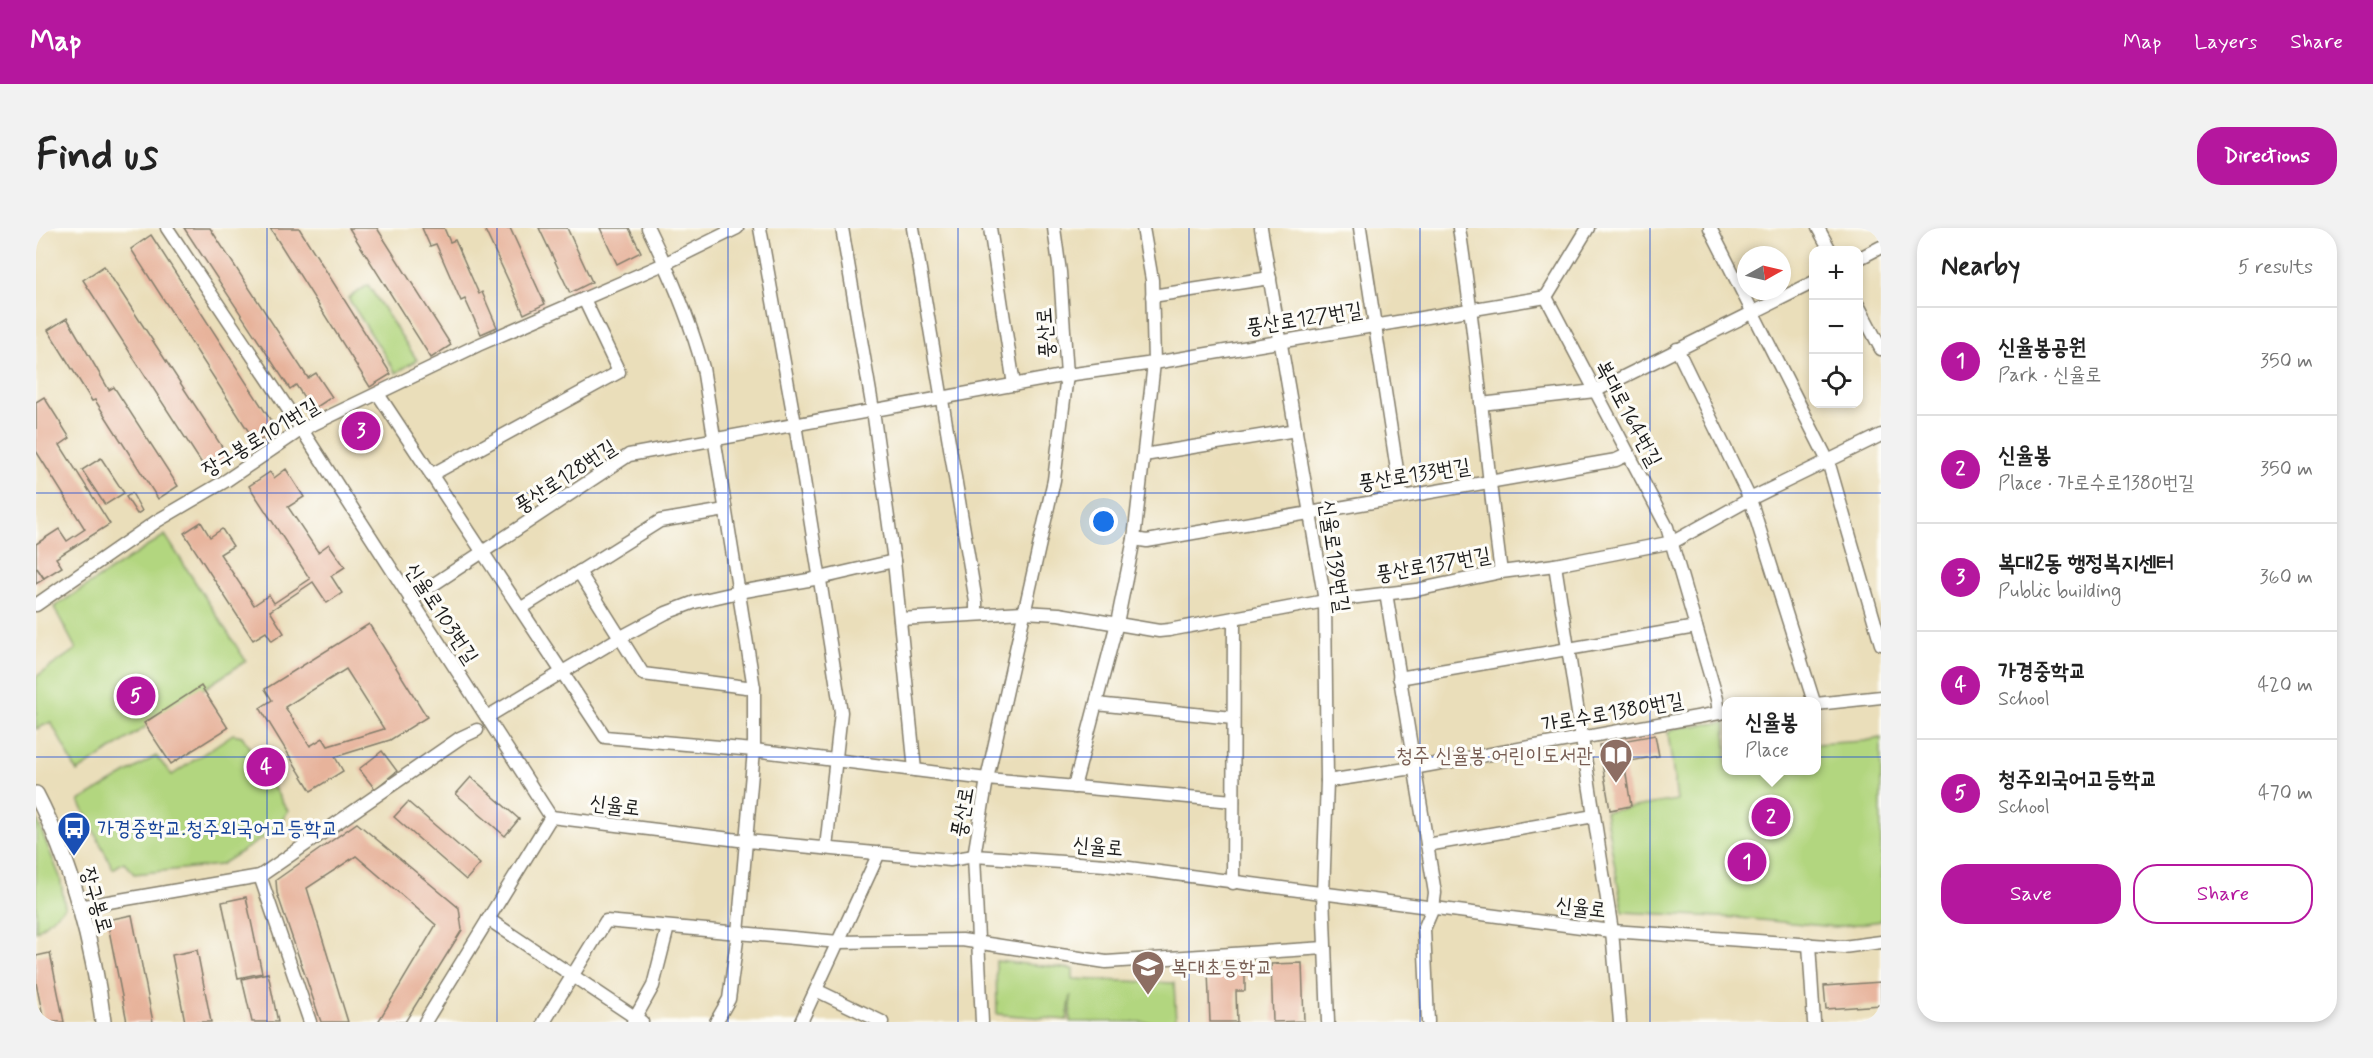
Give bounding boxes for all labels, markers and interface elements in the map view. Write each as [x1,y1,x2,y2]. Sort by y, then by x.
text: Map [30,24,81,61]
text: Map [2123,28,2161,56]
text: Layers [2194,28,2257,56]
text: Share [2290,28,2343,56]
button: Directions [2197,127,2337,185]
text: Find us [36,129,158,184]
north arrow [1737,246,1791,300]
map controls [1809,246,1863,408]
button: + [1809,246,1863,300]
text: Nearby [1941,250,2020,284]
text: 5 results [2238,254,2313,281]
street label: 풍산로127번길 [1244,296,1364,342]
button: − [1809,300,1863,354]
street label: 풍산로 [1030,307,1062,359]
text: 신율봉공원 [1998,334,2087,362]
text: 1 [1956,348,1965,375]
text: 350 m [2260,348,2313,375]
button: locate [1809,354,1863,408]
street label: 복대로164번길 [1588,355,1668,472]
text: Park · 신율로 [1998,362,2101,389]
street label: 장구봉로101번길 [197,392,324,484]
pin: 3 [342,408,380,454]
street label: 풍산로128번길 [509,433,622,520]
text: 신율봉 [1998,442,2051,470]
street label: 풍산로133번길 [1356,452,1472,498]
text: 2 [1956,456,1965,483]
text: 350 m [2260,456,2313,483]
text: Place · 가로수로1380번길 [1998,470,2194,497]
street label: 신율로139번길 [1312,498,1356,614]
your location [1089,507,1118,536]
street label: 풍산로137번길 [1374,541,1493,589]
text: 복대2동 행정복지센터 [1998,550,2174,578]
street label: 신율로103번길 [398,558,484,670]
text: 3 [1956,564,1965,591]
text: 360 m [2260,564,2313,591]
text: Public building [1998,578,2121,605]
text: 가경중학교 [1998,658,2087,686]
text: 4 [1955,672,1966,699]
text: 420 m [2257,672,2313,699]
pin: 5 [116,674,156,718]
text: School [1998,686,2050,713]
street label: 가로수로1380번길 [1539,687,1686,739]
popup [1722,697,1821,775]
text: 신율봉 [1745,709,1798,737]
library icon: 청주 신율봉 어린이도서관 [1598,737,1634,784]
text: Place [1745,737,1789,764]
place label: 청주 신율봉 어린이도서관 [1396,742,1593,770]
pin: 4 [246,744,286,790]
text: 청주외국어고등학교 [1998,766,2157,794]
text: 5 [1955,780,1967,807]
text: 470 m [2258,780,2313,807]
street label: 풍산로 [945,785,981,840]
street label: 신율로 [588,789,642,823]
pin: 2 [1752,794,1790,840]
text: School [1998,794,2050,821]
bus stop icon: 가경중학교.청주외국어고등학교 [56,810,92,857]
place label: 가경중학교.청주외국어고등학교 [97,815,338,843]
street label: 신율로 [1071,831,1124,863]
pin: 1 [1728,840,1766,884]
street label: 장구봉로 [73,864,119,937]
button: Save [1941,864,2121,924]
button: Share [2133,864,2313,924]
street label: 신율로 [1554,891,1608,925]
school or university icon: 복대초등학교 [1130,949,1166,996]
place label: 복대초등학교 [1171,954,1272,982]

